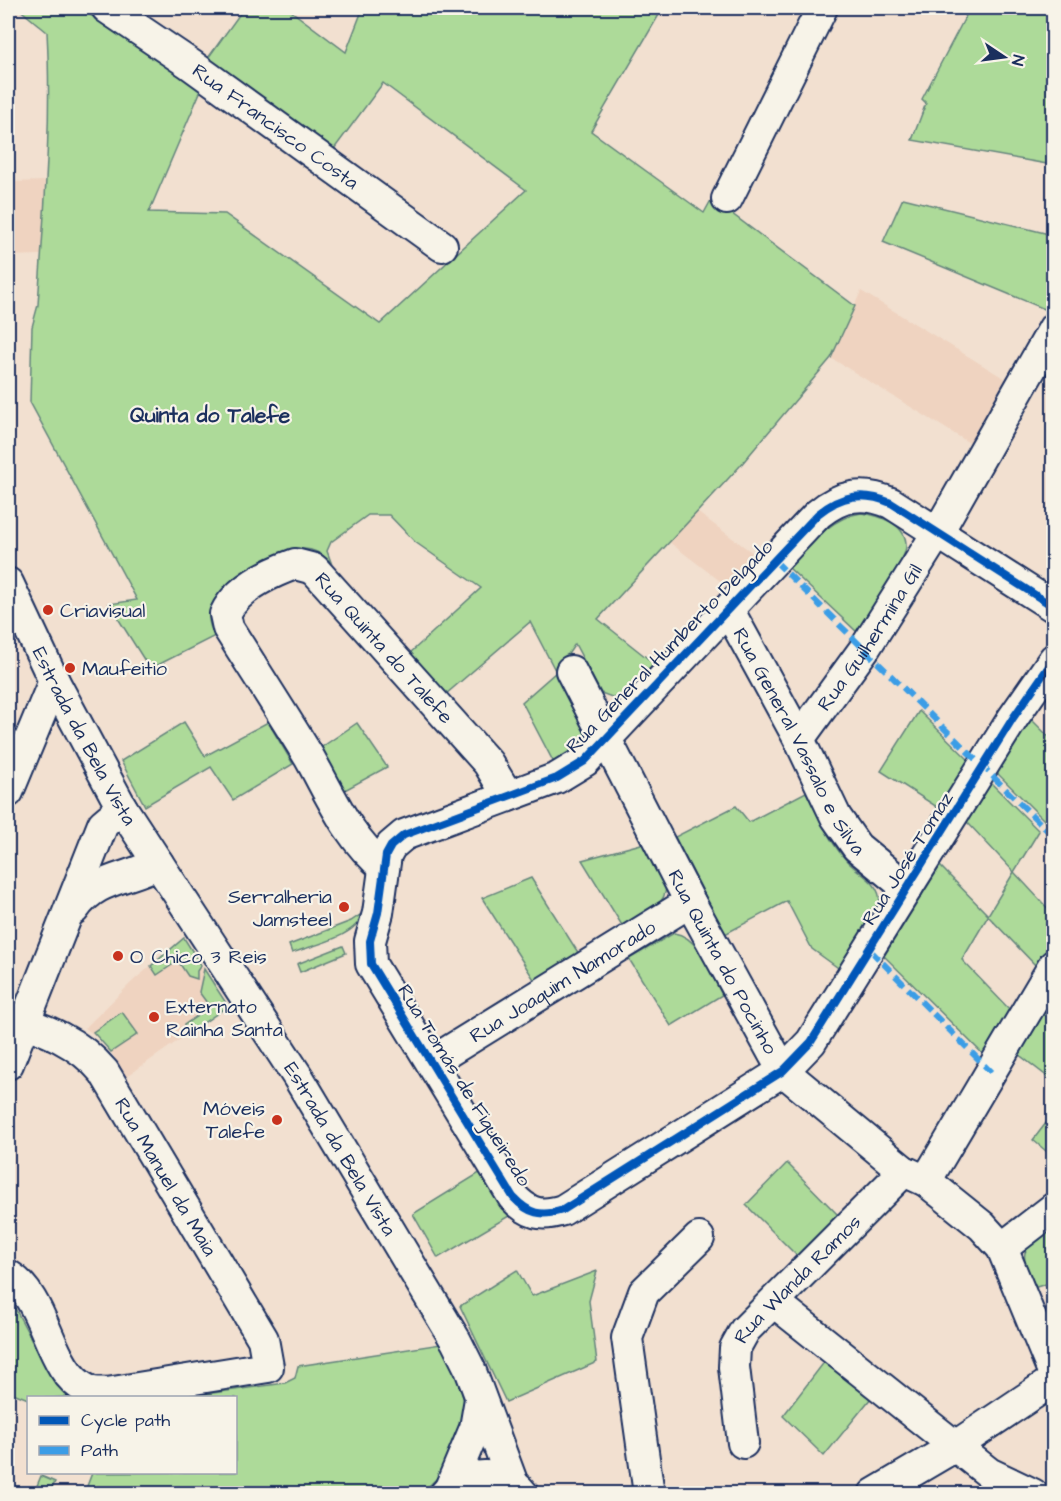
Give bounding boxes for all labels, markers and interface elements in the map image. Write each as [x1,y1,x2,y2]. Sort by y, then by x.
north arrow [974,27,1034,87]
text: N [1006,53,1029,68]
street label: Rua Francisco Costa [186,57,364,196]
district label: Quinta do Talefe [130,401,291,430]
street label: Rua General Humberto Delgado [560,534,780,761]
street label: Rua Guilhermina Gil [811,559,930,717]
street label: Rua Quinta do Talefe [308,566,459,730]
place label: Criavisual [60,597,145,625]
marker: Criavisual [41,603,55,617]
street label: Rua General Vassalo e Silva [726,623,870,863]
street label: Estrada da Bela Vista [25,642,143,831]
place label: Maufeitio [82,655,167,683]
marker: Maufeitio [63,661,77,675]
street label: Rua José Tomaz [856,786,960,931]
street label: Rua Quinta do Pocinho [661,865,784,1060]
place label: Serralheria Jamsteel [228,883,332,934]
marker: Serralheria Jamsteel [337,900,351,914]
street label: Rua Joaquim Namorado [464,914,661,1050]
place label: O Chico 3 Reis [130,943,267,971]
marker: O Chico 3 Reis [111,949,125,963]
street label: Rua Tomás de Figueiredo [390,979,538,1193]
place label: Externato Rainha Santa [166,993,283,1044]
marker: Externato Rainha Santa [147,1010,161,1024]
street label: Estrada da Bela Vista [277,1056,403,1241]
street label: Rua Manuel da Maia [107,1093,223,1262]
place label: Móveis Talefe [203,1095,265,1146]
marker: Móveis Talefe [270,1113,284,1127]
street label: Rua Wanda Ramos [727,1209,868,1349]
legend [27,1396,237,1474]
text: Cycle path [81,1408,170,1434]
text: Path [81,1438,118,1463]

